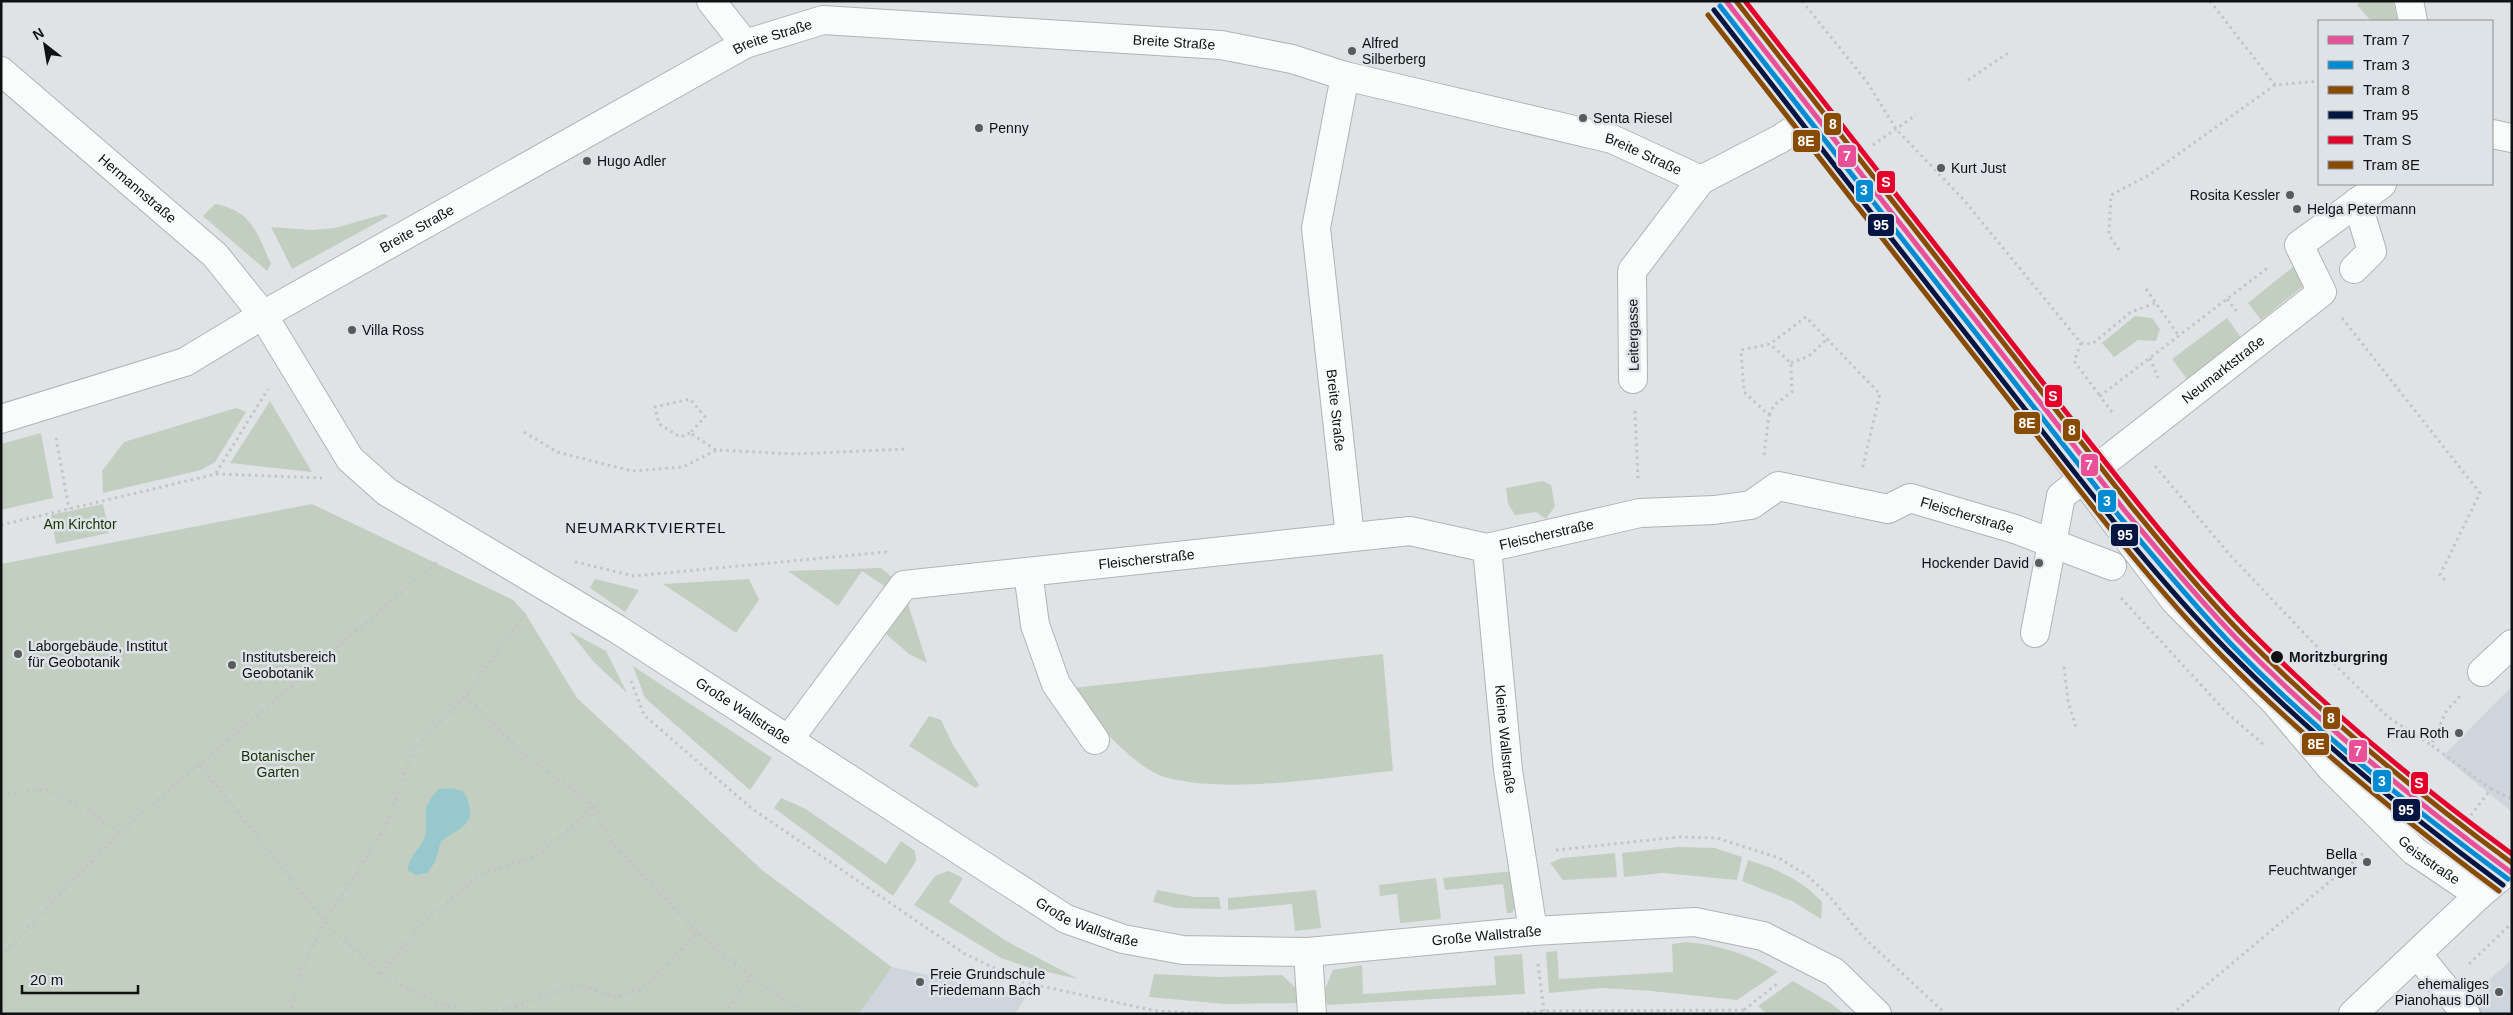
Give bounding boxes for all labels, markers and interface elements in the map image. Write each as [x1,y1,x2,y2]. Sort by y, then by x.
street label: Breite Straße [730,16,814,57]
north arrow [20,20,70,70]
legend [2318,20,2493,185]
text: N [30,24,47,43]
street label: Breite Straße [1132,31,1216,53]
text: Tram 7 [2363,31,2410,48]
place label: Alfred Silberberg [1362,35,1426,67]
marker: Alfred Silberberg [1346,45,1358,57]
text: Tram 3 [2363,56,2410,73]
text: Tram 8 [2363,81,2410,98]
text: Tram 95 [2363,106,2418,123]
place label: Senta Riesel [1593,110,1672,126]
marker: Senta Riesel [1577,112,1589,124]
line badge: 8 [1823,112,1842,136]
text: 8 [1829,116,1837,132]
place label: Penny [989,120,1029,136]
marker: Penny [973,122,985,134]
line badge: 8E [1792,129,1821,153]
street label: Breite Straße [1604,130,1684,178]
text: Tram S [2363,131,2412,148]
text: 8E [1797,133,1815,149]
line badge: 7 [1837,144,1857,168]
text: 7 [1843,148,1851,164]
street label: Hermannstraße [95,151,180,226]
place label: Hugo Adler [597,153,667,169]
marker: Hugo Adler [581,155,593,167]
text: Tram 8E [2363,156,2420,173]
place label: Kurt Just [1951,160,2006,176]
marker: Kurt Just [1935,162,1947,174]
line badge: S [1876,170,1896,194]
text: S [1881,174,1891,190]
line badge: 3 [1855,179,1874,203]
text: 3 [1860,182,1868,198]
place label: Rosita Kessler [2190,187,2280,203]
marker: Rosita Kessler [2284,189,2296,201]
street label: Breite Straße [377,201,457,256]
place label: Helga Petermann [2307,201,2416,217]
marker: Helga Petermann [2291,203,2303,215]
line badge: 95 [1867,213,1895,237]
text: 95 [1873,217,1889,233]
street label: Leitergasse [1624,298,1642,371]
place label: Villa Ross [362,322,424,338]
marker: Villa Ross [346,324,358,336]
street label: Neumarktstraße [2178,332,2268,407]
street label: Breite Straße [1324,368,1349,452]
line badge: S [2044,384,2063,408]
text: S [2048,388,2058,404]
line badge: 8E [2013,411,2041,435]
text: 8E [2018,415,2036,431]
line badge: 8 [2062,418,2081,442]
text: 8 [2068,422,2076,438]
line badge: 7 [2080,453,2099,477]
text: 7 [2085,457,2093,473]
line badge: 3 [2097,489,2117,513]
text: 3 [2103,493,2111,509]
street label: Fleischerstraße [1919,494,2016,536]
park label: Am Kirchtor [43,516,117,532]
street label: Fleischerstraße [1498,516,1596,553]
district label: NEUMARKTVIERTEL [565,519,727,536]
line badge: 95 [2110,523,2139,547]
text: 95 [2117,527,2133,543]
street label: Fleischerstraße [1098,546,1195,572]
place label: Hockender David [1922,555,2029,571]
marker: Hockender David [2033,557,2045,569]
place label: Laborgebäude, Institut für Geobotanik [28,638,167,670]
marker: Laborgebäude, Institut für Geobotanik [12,648,24,660]
place label: Institutsbereich Geobotanik [242,649,336,681]
marker: Moritzburgring [2269,649,2285,665]
place label: Moritzburgring [2289,649,2388,665]
marker: Institutsbereich Geobotanik [226,659,238,671]
street label: Große Wallstraße [693,674,794,747]
street label: Kleine Wallstraße [1492,684,1520,795]
line badge: 8 [2322,706,2341,730]
text: 8 [2327,710,2335,726]
place label: Frau Roth [2387,725,2449,741]
marker: Frau Roth [2453,727,2465,739]
line badge: 8E [2301,732,2330,756]
text: 8E [2307,736,2325,752]
line badge: 7 [2348,739,2368,763]
text: 7 [2354,743,2362,759]
park label: Botanischer Garten [241,748,315,780]
line badge: 3 [2372,769,2392,793]
line badge: S [2410,771,2429,795]
text: 3 [2378,773,2386,789]
text: S [2414,775,2424,791]
line badge: 95 [2392,798,2421,822]
text: 95 [2398,802,2414,818]
street label: Geiststraße [2395,832,2463,888]
place label: Bella Feuchtwanger [2268,846,2357,878]
marker: Bella Feuchtwanger [2361,856,2373,868]
street label: Große Wallstraße [1033,894,1140,950]
street label: Große Wallstraße [1431,923,1542,948]
scale bar [22,962,139,994]
place label: Freie Grundschule Friedemann Bach [930,966,1045,998]
text: 20 m [30,971,63,988]
marker: Freie Grundschule Friedemann Bach [914,976,926,988]
place label: ehemaliges Pianohaus Döll [2395,976,2489,1008]
marker: ehemaliges Pianohaus Döll [2493,986,2505,998]

